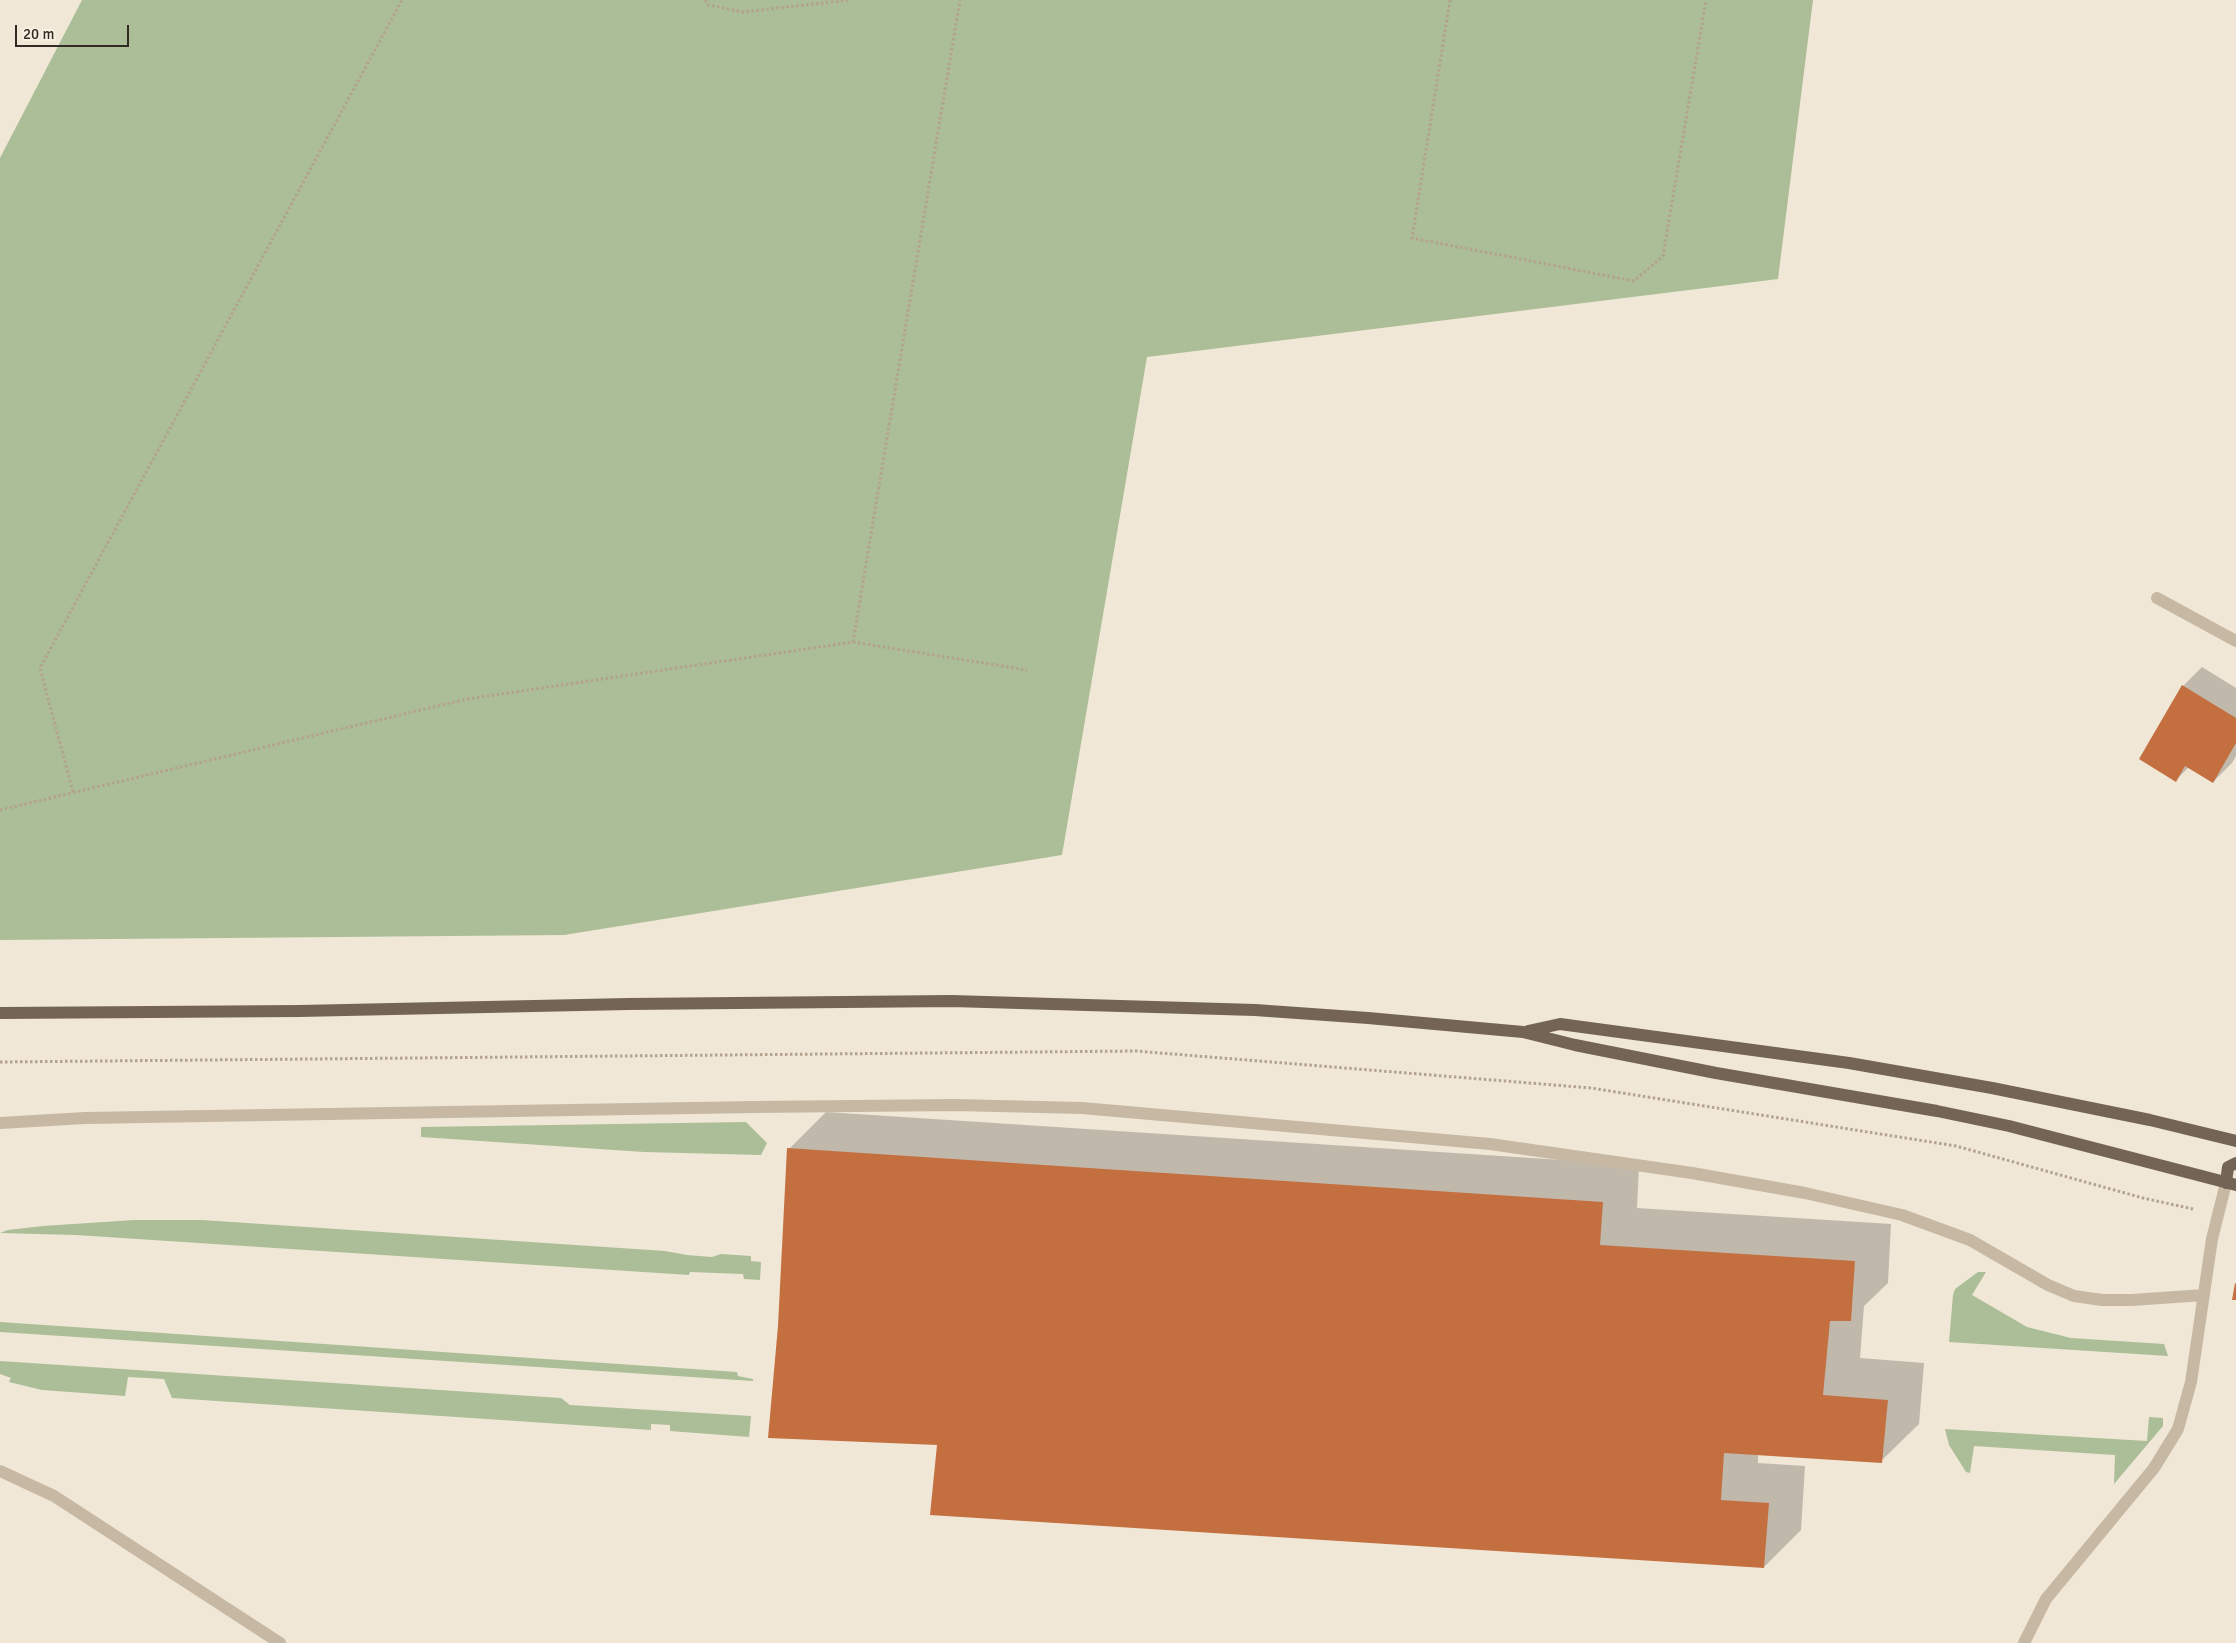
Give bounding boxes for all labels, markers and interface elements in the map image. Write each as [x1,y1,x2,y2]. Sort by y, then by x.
scale bar [18,15,131,47]
text: 20 m [23,25,54,43]

